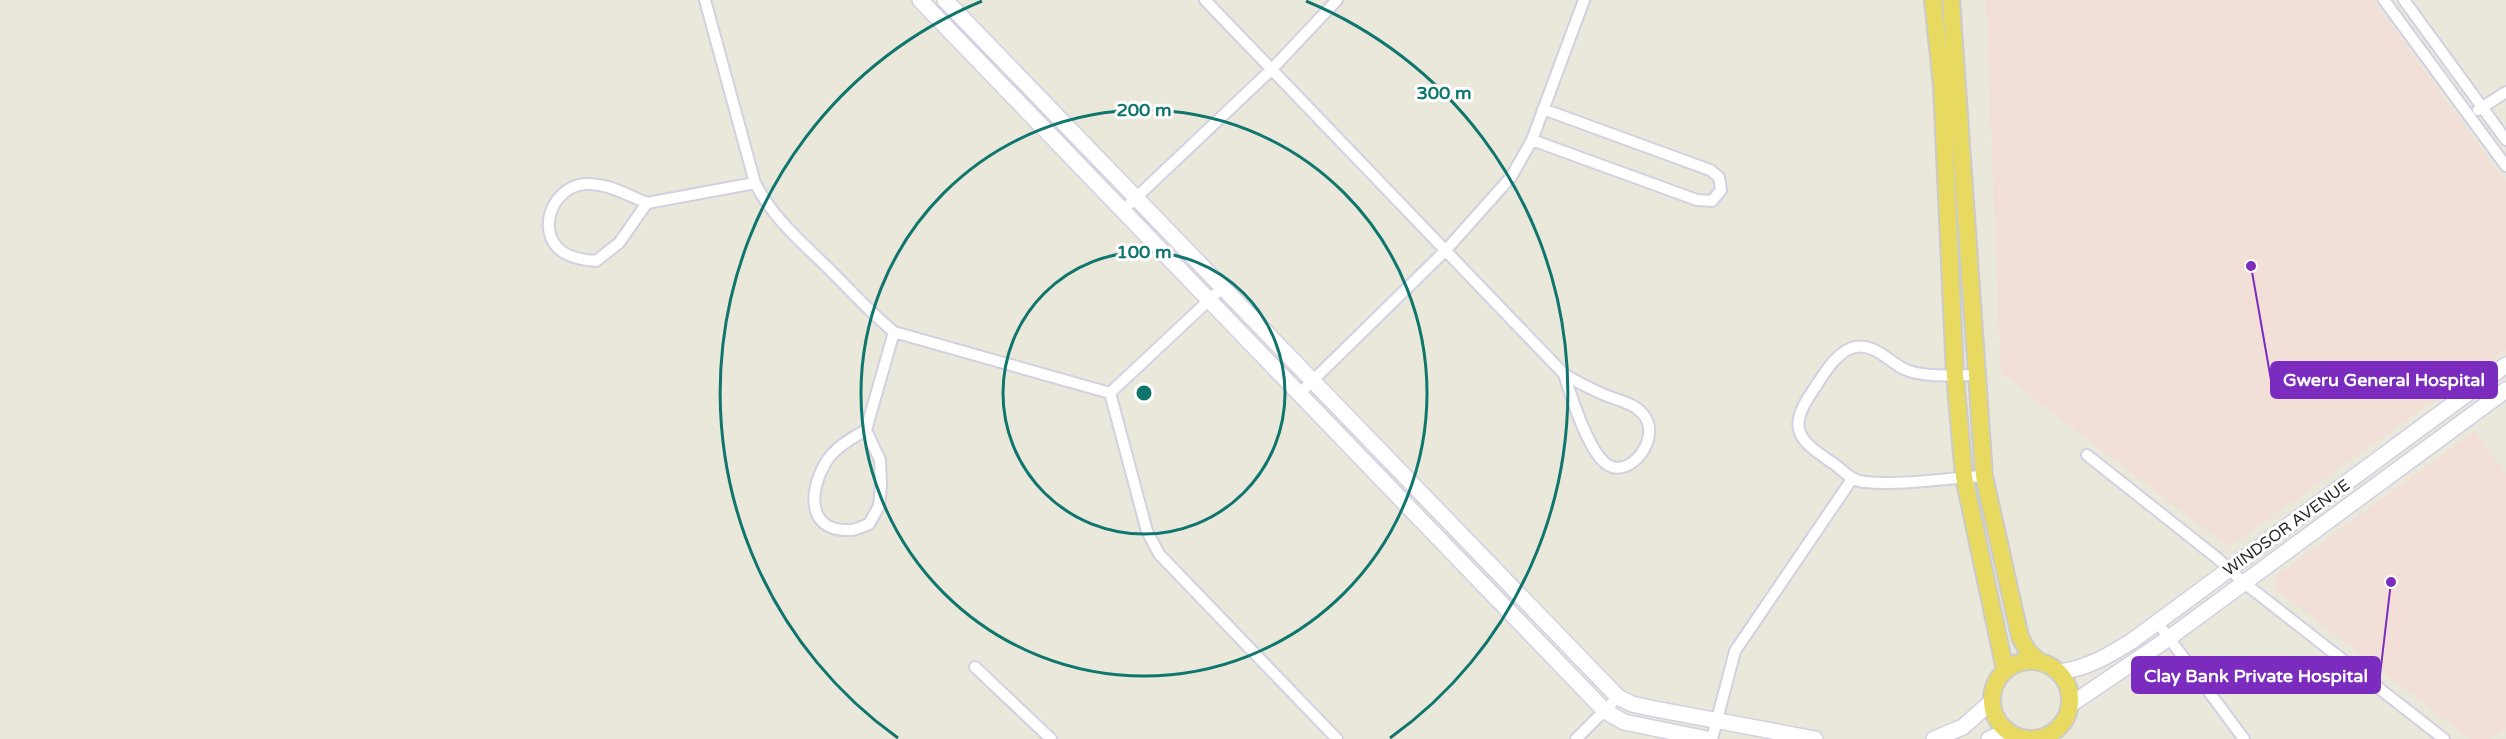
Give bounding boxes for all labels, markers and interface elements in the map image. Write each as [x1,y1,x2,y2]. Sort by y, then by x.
text: 300 m [1416,82,1472,104]
text: 200 m [1116,99,1172,121]
text: 100 m [1116,241,1172,263]
callout: Gweru General Hospital [2271,362,2497,398]
text: Gweru General Hospital [2283,369,2485,391]
centre of rings [1134,383,1154,403]
street label: WINDSOR AVENUE [2219,475,2354,580]
callout: Clay Bank Private Hospital [2132,657,2380,693]
text: Clay Bank Private Hospital [2144,665,2368,687]

